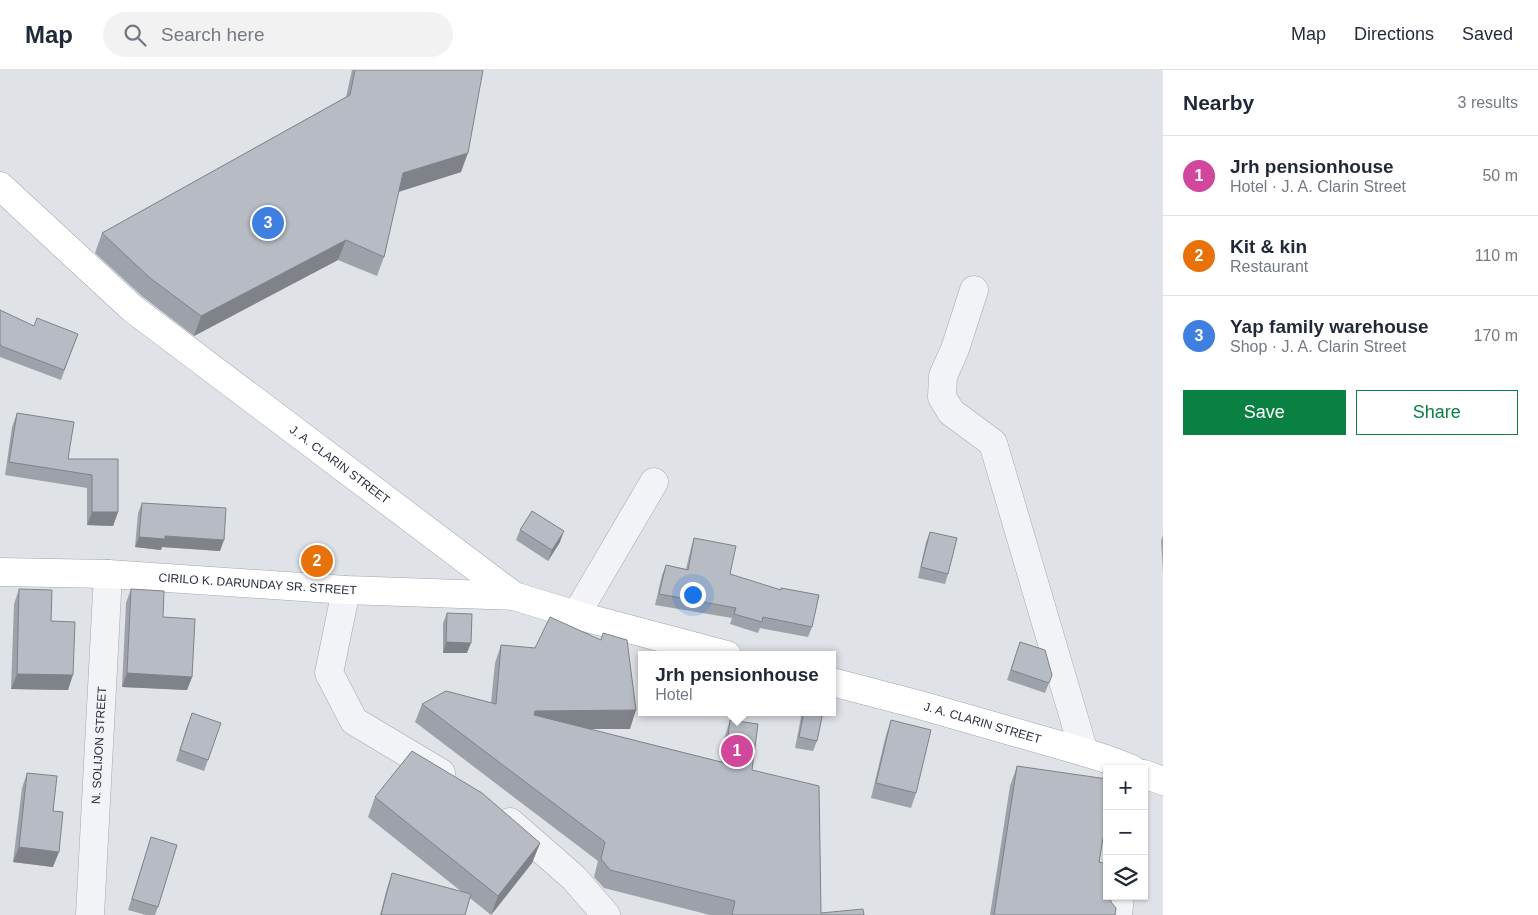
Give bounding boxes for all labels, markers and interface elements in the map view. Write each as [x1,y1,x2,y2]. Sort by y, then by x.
search box [103,12,453,57]
text: Map [25,21,73,48]
icon: search [121,21,149,49]
text: Search here [161,24,265,45]
text: Map [1291,24,1326,44]
text: Directions [1354,24,1434,44]
text: Saved [1462,24,1513,44]
text: Nearby [1183,91,1254,114]
text: 3 results [1458,94,1518,111]
text: Jrh pensionhouse [1230,156,1394,177]
text: 1 [1195,167,1203,184]
text: 50 m [1482,167,1518,184]
text: Hotel · J. A. Clarin Street [1230,178,1406,195]
pin: 3 [252,204,284,242]
text: Kit & kin [1230,236,1307,257]
text: 2 [1195,247,1203,264]
text: 110 m [1475,247,1518,264]
text: Restaurant [1230,258,1308,275]
text: Yap family warehouse [1230,316,1429,337]
text: 3 [1195,327,1203,344]
text: 170 m [1474,327,1518,344]
text: Shop · J. A. Clarin Street [1230,338,1406,355]
button: Save [1183,390,1346,435]
button: Share [1356,390,1518,435]
street label: J. A. CLARIN STREET [287,423,393,507]
pin: 2 [301,542,333,580]
street label: CIRILO K. DARUNDAY SR. STREET [158,570,358,597]
your location [680,582,706,608]
popup [638,651,836,716]
text: Jrh pensionhouse [655,664,819,685]
street label: N. SOLIJON STREET [89,686,109,804]
text: Hotel [655,686,693,703]
street label: J. A. CLARIN STREET [922,699,1044,747]
pin: 1 [721,732,753,770]
map controls [1103,765,1148,900]
button: + [1103,765,1148,810]
button: − [1103,810,1148,855]
button: layers [1103,855,1148,900]

